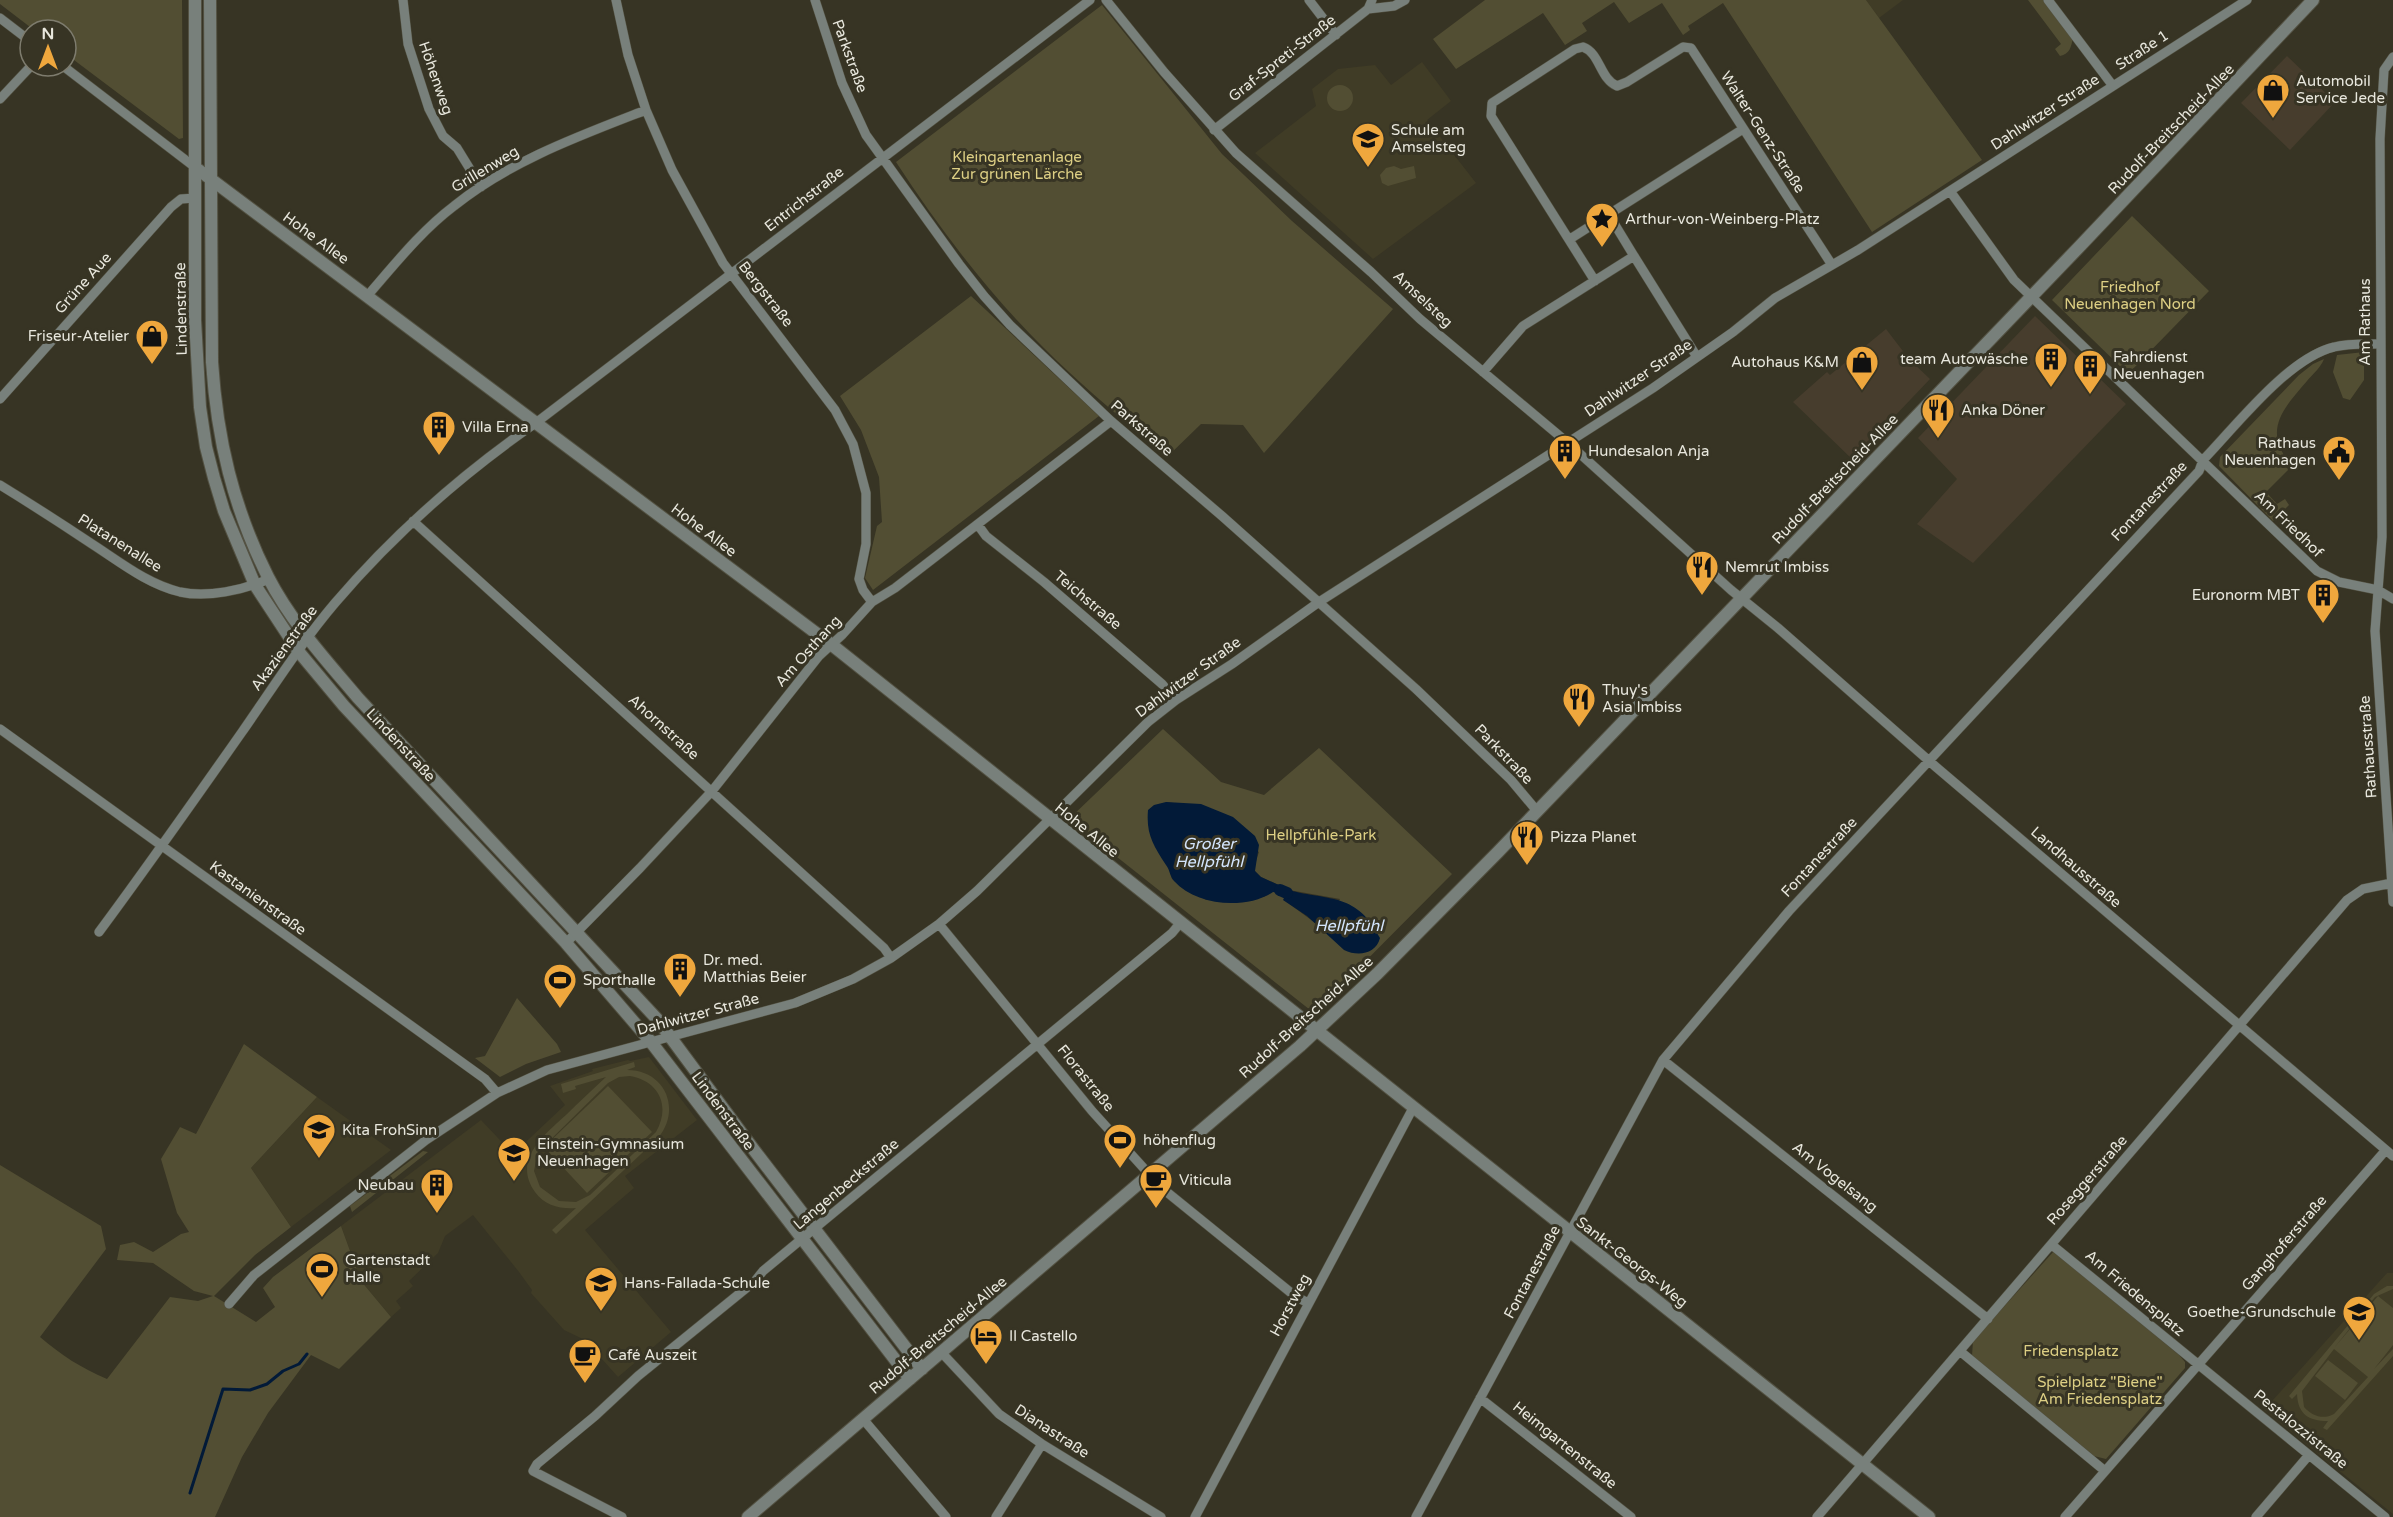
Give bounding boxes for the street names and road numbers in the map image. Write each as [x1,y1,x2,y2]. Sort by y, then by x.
street label: Graf-Spreti-Straße [1225,11,1339,105]
street label: Parkstraße [828,17,872,95]
street label: Straße 1 [2112,26,2172,74]
street label: Höhenweg [415,39,457,117]
street label: Rudolf-Breitscheid-Allee [2104,60,2238,198]
street label: Walter-Genz-Straße [1717,68,1809,196]
street label: Dahlwitzer Straße [1987,70,2103,154]
street label: Grillenweg [448,142,522,196]
street label: Entrichstraße [761,163,847,235]
street label: Hohe Allee [279,208,353,268]
street label: Grüne Aue [51,249,115,317]
street label: Bergstraße [735,258,797,330]
street label: Lindenstraße [171,262,191,356]
street label: Amselsteg [1389,267,1457,331]
street label: Am Rathaus [2356,278,2374,366]
street label: Dahlwitzer Straße [1581,335,1695,421]
street label: Parkstraße [1107,396,1177,460]
street label: Rudolf-Breitscheid-Allee [1768,410,1902,548]
street label: Fontanestraße [2107,457,2191,545]
street label: Am Friedhof [2251,487,2327,562]
street label: Hohe Allee [668,500,740,560]
street label: Platanenallee [75,510,165,576]
street label: Teichstraße [1051,567,1125,633]
street label: Akazienstraße [247,602,321,694]
street label: Am Osthang [771,612,845,690]
street label: Dahlwitzer Straße [1132,633,1244,721]
street label: Ahornstraße [625,691,703,763]
street label: Rathausstraße [2355,695,2381,799]
street label: Lindenstraße [363,705,439,785]
street label: Parkstraße [1471,720,1537,788]
street label: Hohe Allee [1051,799,1123,861]
street label: Fontanestraße [1777,813,1861,901]
street label: Landhausstraße [2027,823,2125,911]
street label: Kastanienstraße [206,857,310,939]
street label: Rudolf-Breitscheid-Allee [1235,952,1377,1082]
street label: Dahlwitzer Straße [635,989,761,1039]
street label: Florastraße [1054,1041,1118,1115]
street label: Lindenstraße [688,1068,758,1154]
street label: Roseggerstraße [2043,1131,2131,1229]
street label: Langenbeckstraße [790,1135,902,1233]
street label: Am Vogelsang [1789,1138,1881,1216]
street label: Ganghoferstraße [2238,1192,2330,1294]
street label: Sankt-Georgs-Weg [1573,1213,1691,1311]
street label: Fontanestraße [1500,1222,1564,1322]
street label: Am Friedensplatz [2082,1246,2188,1340]
street label: Horstweg [1266,1271,1314,1339]
street label: Rudolf-Breitscheid-Allee [866,1272,1010,1398]
street label: Pestalozzistraße [2250,1386,2352,1472]
street label: Heimgartenstraße [1509,1398,1621,1492]
street label: Dianastraße [1011,1400,1093,1462]

